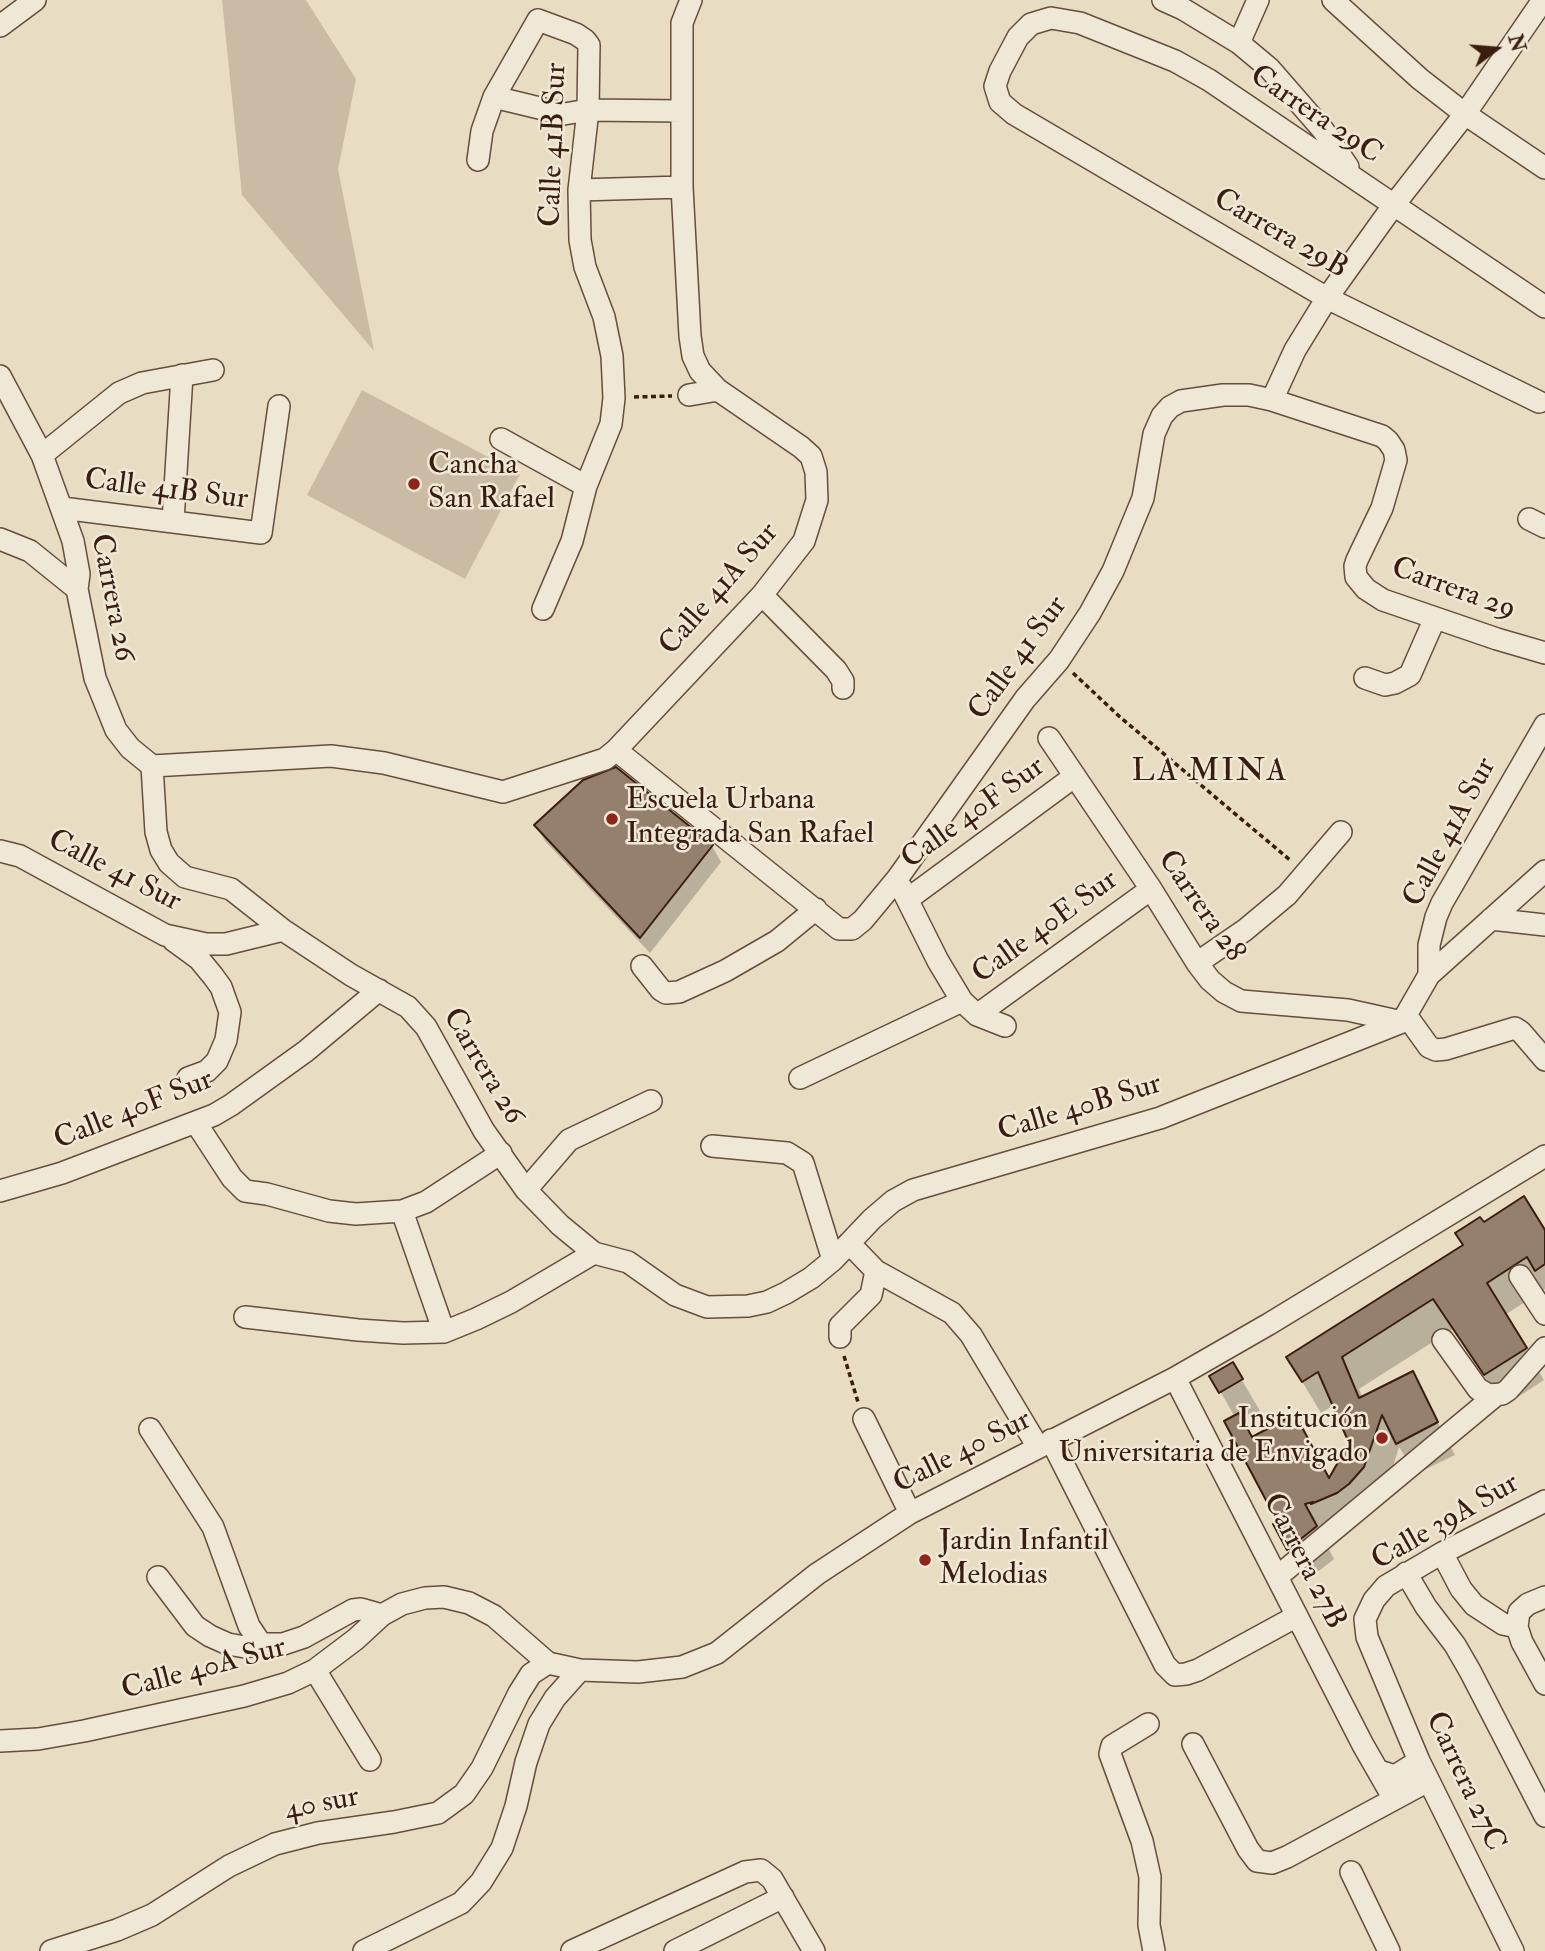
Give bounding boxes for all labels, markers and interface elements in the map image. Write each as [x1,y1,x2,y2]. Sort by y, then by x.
north arrow [1461,14,1531,84]
text: N [1502,32,1530,55]
street label: Carrera 29C [1242,59,1388,173]
street label: Calle 41B Sur [534,62,576,228]
street label: Carrera 29B [1206,182,1354,288]
place label: Cancha San Rafael [428,449,555,520]
street label: Calle 41B Sur [82,463,250,519]
marker: Cancha San Rafael [406,476,422,492]
street label: Calle 41A Sur [653,516,787,664]
street label: Carrera 26 [81,531,141,665]
street label: Carrera 29 [1386,551,1520,629]
street label: Calle 41 Sur [962,590,1076,728]
street label: Calle 40F Sur [895,750,1053,878]
street label: Calle 41A Sur [1397,752,1505,914]
district label: LA MINA [1132,754,1288,792]
place label: Escuela Urbana Integrada San Rafael [626,784,874,854]
marker: Escuela Urbana Integrada San Rafael [604,811,620,827]
street label: Calle 41 Sur [41,823,187,921]
street label: Carrera 28 [1149,844,1251,970]
street label: Calle 40E Sur [966,863,1126,993]
street label: Carrera 26 [433,1002,531,1132]
street label: Calle 40F Sur [49,1063,219,1159]
street label: Calle 40B Sur [994,1067,1166,1151]
street label: Calle 40 Sur [888,1403,1038,1503]
place label: Institución Universitaria de Envigado [1058,1403,1368,1474]
marker: Institución Universitaria de Envigado [1374,1430,1390,1446]
street label: Calle 39A Sur [1366,1466,1526,1580]
street label: Carrera 27B [1254,1488,1352,1636]
place label: Jardin Infantil Melodias [939,1525,1109,1596]
marker: Jardin Infantil Melodias [917,1552,933,1568]
street label: Calle 40A Sur [118,1631,290,1709]
street label: Carrera 27C [1416,1707,1512,1857]
street label: 40 sur [282,1780,362,1830]

